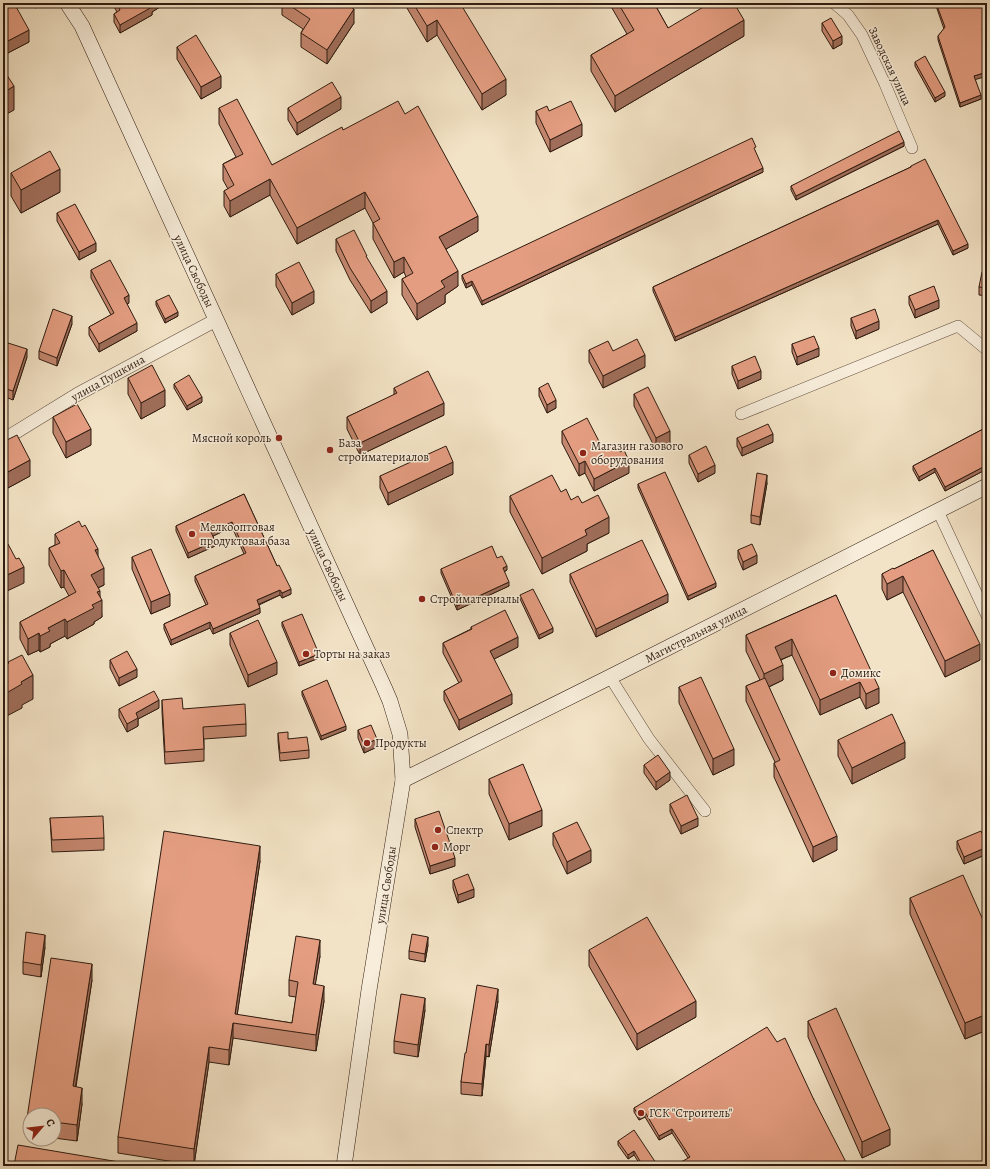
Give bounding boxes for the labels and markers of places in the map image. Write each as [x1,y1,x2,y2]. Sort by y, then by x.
place label: Мясной король [192,430,272,446]
marker: Мясной король [274,433,284,443]
place label: База стройматериалов [338,435,429,465]
place label: Магазин газового оборудования [591,438,683,468]
marker: База стройматериалов [325,445,335,455]
marker: Магазин газового оборудования [578,448,588,458]
place label: Мелкооптовая продуктовая база [200,519,291,549]
marker: Мелкооптовая продуктовая база [187,529,197,539]
place label: Стройматериалы [430,591,519,607]
marker: Стройматериалы [417,594,427,604]
place label: Торты на заказ [314,646,390,662]
marker: Торты на заказ [301,649,311,659]
place label: Домикс [841,665,881,681]
marker: Домикс [828,668,838,678]
place label: Продукты [375,735,427,751]
marker: Продукты [362,738,372,748]
place label: Спектр [446,822,483,838]
marker: Спектр [433,825,443,835]
place label: Морг [443,839,470,855]
marker: Морг [430,842,440,852]
place label: ГСК "Строитель" [649,1105,733,1121]
marker: ГСК "Строитель" [636,1108,646,1118]

